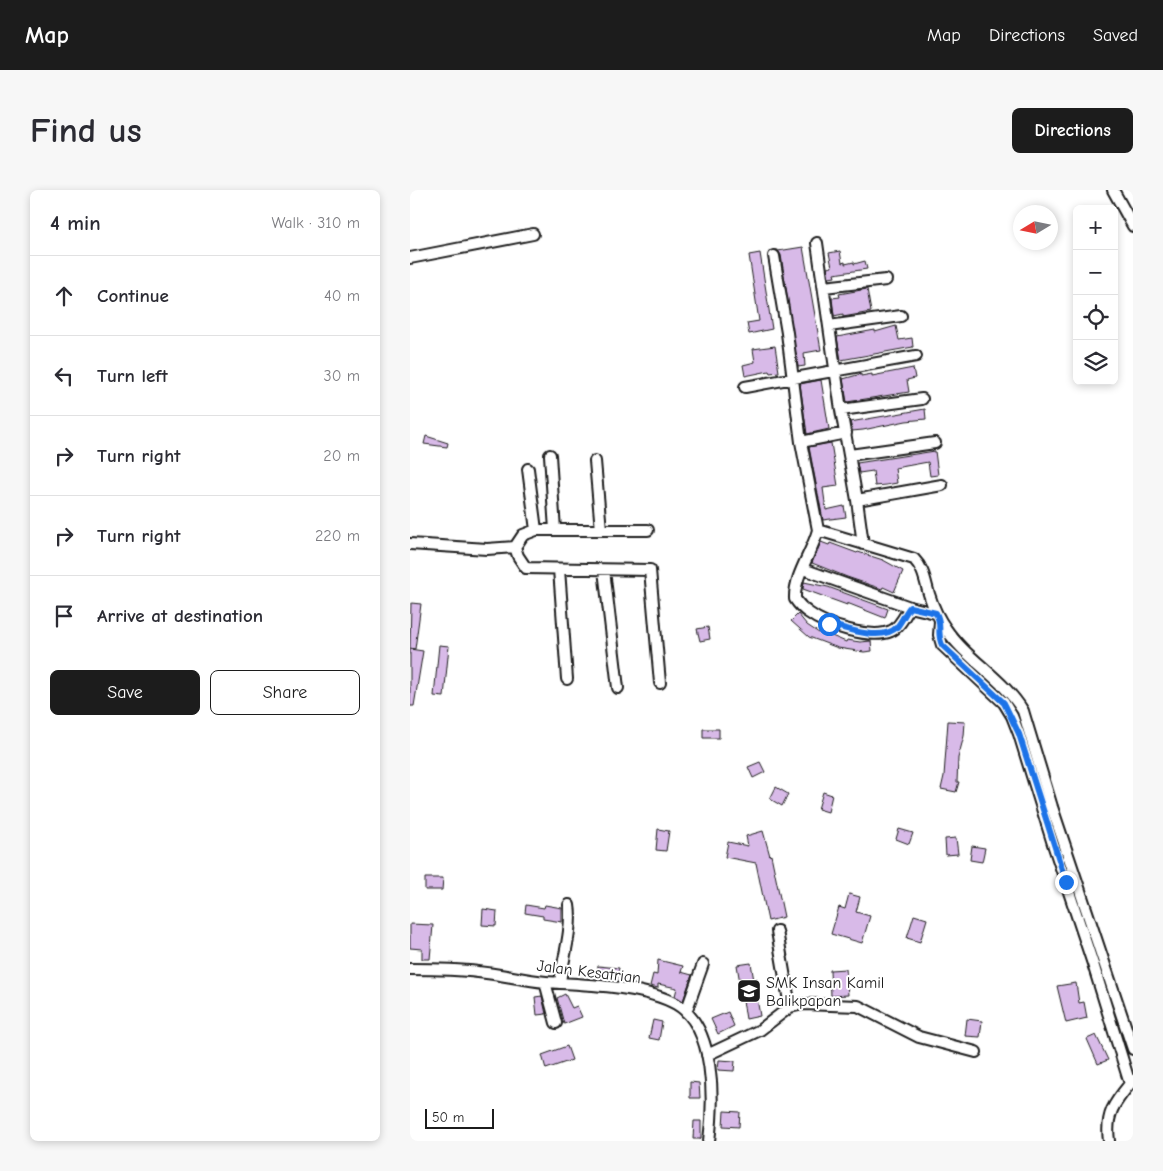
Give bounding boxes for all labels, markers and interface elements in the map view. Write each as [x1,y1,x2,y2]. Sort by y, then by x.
text: Map [25,21,69,49]
text: Map [927,25,961,46]
text: Directions [989,25,1065,46]
text: Saved [1093,25,1138,46]
button: Directions [1012,108,1133,153]
text: Find us [30,110,142,151]
north arrow [1013,205,1058,250]
map controls [1073,205,1118,385]
button: + [1073,205,1118,250]
text: 4 min [50,211,101,235]
text: Walk · 310 m [271,214,360,232]
button: − [1073,250,1118,295]
icon: ahead [50,282,78,310]
text: Continue [97,285,169,307]
text: 40 m [324,287,360,305]
button: locate [1073,295,1118,340]
button: layers [1073,340,1118,385]
icon: left [50,362,78,390]
text: Turn left [97,365,168,387]
text: 30 m [324,367,360,385]
icon: right [50,442,78,470]
text: Turn right [97,445,181,467]
text: 20 m [323,447,360,465]
icon: right [50,522,78,550]
text: Turn right [97,525,181,547]
text: 220 m [315,527,360,545]
icon: arrive [50,602,78,630]
text: Arrive at destination [97,605,263,627]
route start [818,613,841,636]
button: Save [50,670,200,715]
button: Share [210,670,360,715]
route end [1055,871,1078,894]
street label: Jalan Kesatrian [536,957,642,987]
place label: SMK Insan Kamil Balikpapan [766,974,884,1010]
school or university icon: SMK Insan Kamil Balikpapan [736,978,762,1004]
scale bar [425,1106,494,1129]
text: 50 m [432,1109,464,1126]

